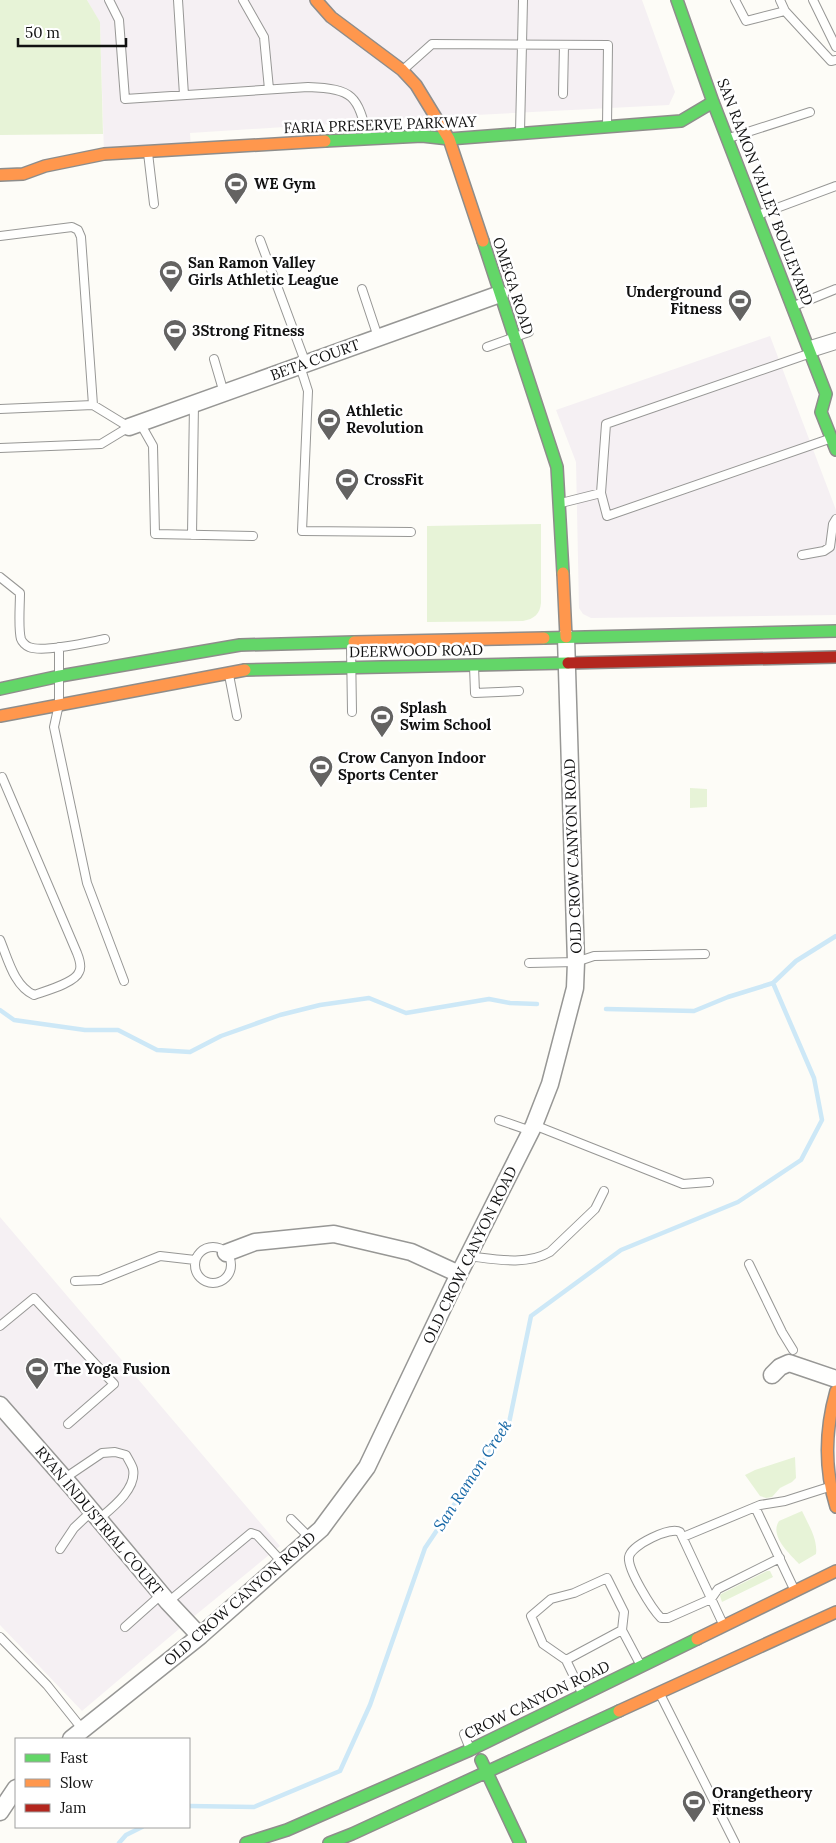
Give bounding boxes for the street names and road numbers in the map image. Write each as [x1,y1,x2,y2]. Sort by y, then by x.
street label: SAN RAMON VALLEY BOULEVARD [713,76,818,308]
street label: FARIA PRESERVE PARKWAY [283,112,477,137]
street label: OMEGA ROAD [489,235,538,337]
street label: BETA COURT [268,334,362,384]
street label: DEERWOOD ROAD [349,640,483,661]
street label: OLD CROW CANYON ROAD [560,758,585,954]
street label: OLD CROW CANYON ROAD [418,1163,521,1347]
street label: RYAN INDUSTRIAL COURT [31,1442,168,1599]
street label: OLD CROW CANYON ROAD [160,1527,320,1670]
street label: CROW CANYON ROAD [461,1656,613,1743]

